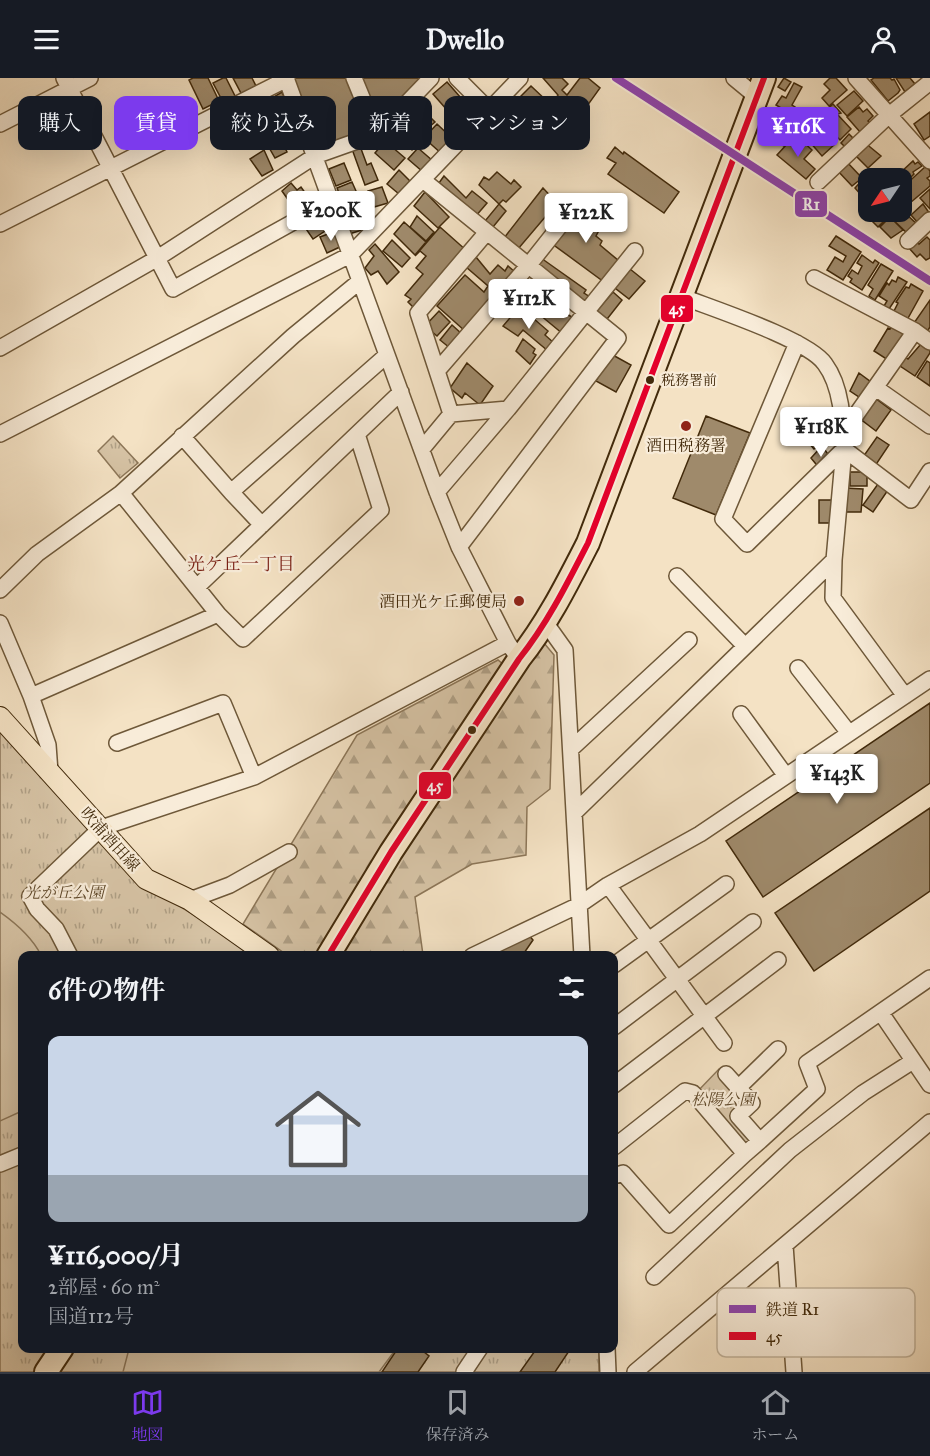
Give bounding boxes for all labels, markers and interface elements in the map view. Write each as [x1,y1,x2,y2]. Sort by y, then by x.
icon: menu [30,23,63,56]
text: Dwello [426,23,504,56]
icon: person [867,23,900,56]
chip: 購入 [18,96,102,150]
chip: 賃貸 [114,96,198,150]
chip: 絞り込み [210,96,336,150]
chip: 新着 [348,96,432,150]
chip: マンション [444,96,590,150]
pin: ¥116K [756,107,840,158]
text: ¥116K [771,114,825,138]
north arrow [858,168,912,222]
map controls [858,168,912,222]
line badge: R1 [794,190,828,218]
pin: ¥200K [289,191,373,242]
pin: ¥122K [544,193,628,244]
text: R1 [802,195,820,214]
text: ¥200K [301,198,361,222]
text: ¥122K [559,200,613,224]
pin: ¥112K [487,279,571,330]
text: ¥112K [503,286,556,310]
line badge: 45 [660,294,694,323]
text: 45 [669,299,686,319]
place label: 税務署前 [661,372,717,389]
marker: 税務署前 [644,374,656,386]
pin: ¥118K [779,407,863,458]
text: ¥118K [794,414,848,438]
marker: 酒田税務署 [679,419,693,433]
place label: 酒田税務署 [646,436,726,455]
district label: 光ケ丘一丁目 [187,553,295,575]
place label: 酒田光ケ丘郵便局 [379,592,507,611]
marker: 酒田光ケ丘郵便局 [512,594,526,608]
unlabelled marker [466,724,478,736]
pin: ¥143K [795,754,879,805]
text: ¥143K [810,761,864,785]
line badge: 45 [418,771,452,800]
text: 45 [427,776,444,796]
street label: 吹浦酒田線 [76,803,144,875]
park label: 光が丘公園 [24,883,107,902]
icon: filters [555,971,588,1004]
text: 6件の物件 [48,974,165,1006]
icon: home [264,1075,372,1183]
park label: 松陽公園 [691,1090,758,1109]
text: ¥116,000/月 [48,1239,184,1271]
text: 2部屋 · 60 m² [48,1275,160,1299]
legend [717,1288,915,1357]
text: 鉄道 R1 [765,1300,819,1319]
text: 国道112号 [48,1304,134,1328]
text: 45 [766,1327,783,1346]
tab: 地図 [131,1386,164,1445]
tab: 保存済み [425,1386,490,1445]
tab: ホーム [751,1386,799,1445]

